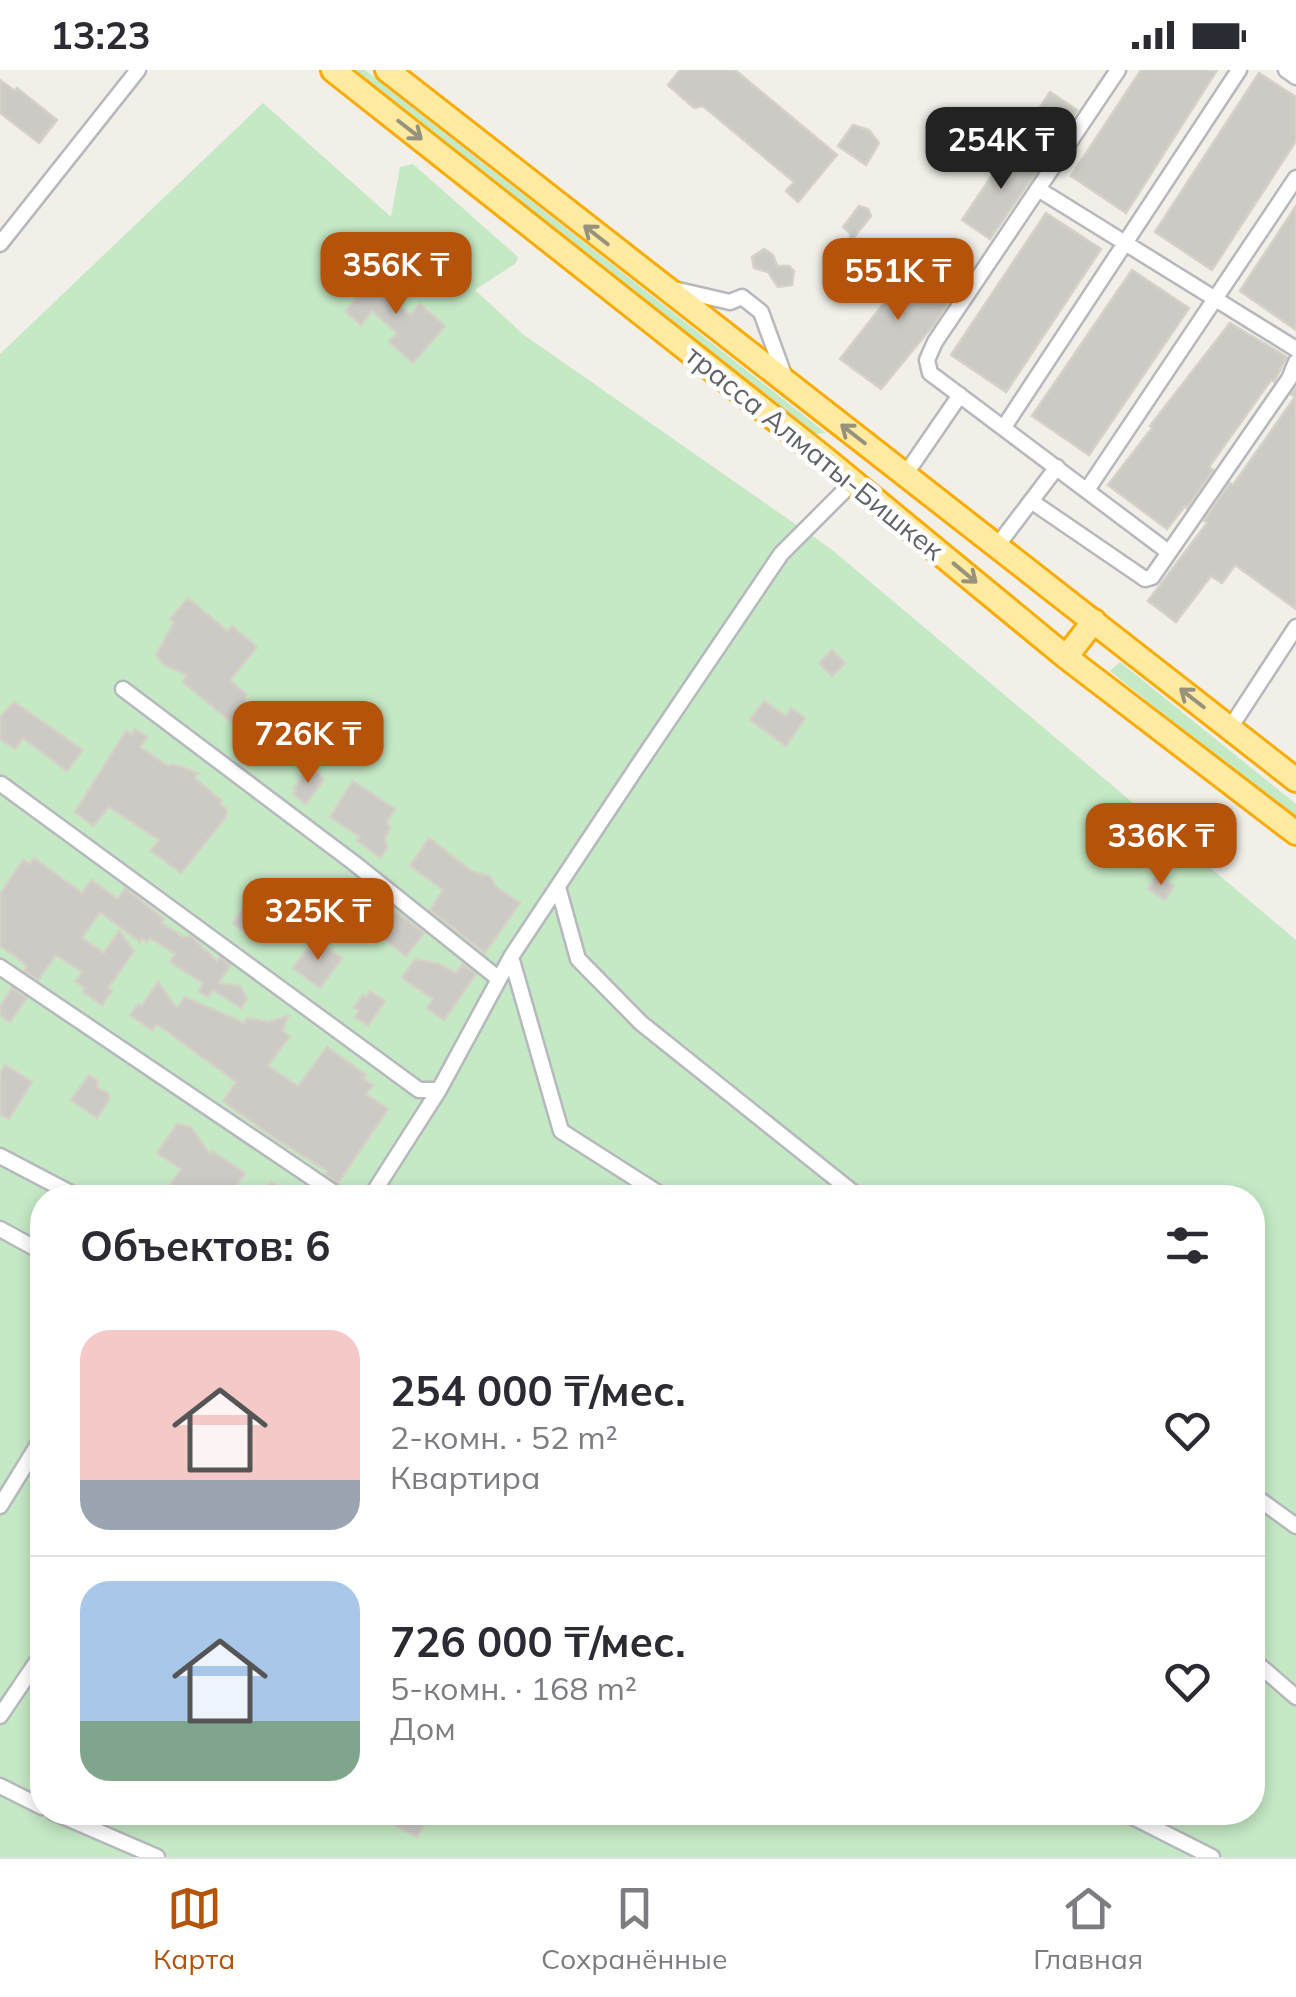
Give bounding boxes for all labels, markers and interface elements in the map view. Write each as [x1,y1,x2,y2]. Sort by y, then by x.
text: 13:23 [50,11,151,59]
pin: 254K ₸ [920,107,1082,192]
one-way arrow [396,119,422,141]
text: 254K ₸ [948,119,1054,159]
one-way arrow [583,224,610,245]
pin: 356K ₸ [315,232,477,317]
pin: 551K ₸ [817,238,979,323]
text: 356K ₸ [343,244,449,284]
text: 551K ₸ [845,250,951,290]
street label: трасса Алматы-Бишкек [679,337,952,568]
one-way arrow [840,424,866,446]
one-way arrow [951,562,977,584]
one-way arrow [1179,688,1206,709]
pin: 726K ₸ [227,701,389,786]
text: 726K ₸ [255,713,361,753]
pin: 336K ₸ [1080,803,1242,888]
text: 336K ₸ [1108,815,1214,855]
pin: 325K ₸ [237,878,399,963]
text: 325K ₸ [265,890,371,930]
icon: filters [1160,1218,1215,1273]
text: Объектов: 6 [80,1219,330,1272]
text: 254 000 ₸/мес. [390,1364,686,1417]
icon: home [160,1370,280,1490]
icon: heart [1160,1403,1215,1458]
text: 2-комн. · 52 m² [390,1417,618,1457]
text: Квартира [390,1457,541,1497]
text: 726 000 ₸/мес. [390,1615,686,1668]
icon: home [160,1621,280,1741]
icon: heart [1160,1654,1215,1709]
text: 5-комн. · 168 m² [390,1668,637,1708]
text: Дом [390,1708,456,1748]
tab: Карта [153,1881,235,1976]
tab: Сохранённые [541,1881,727,1976]
tab: Главная [1033,1881,1143,1976]

